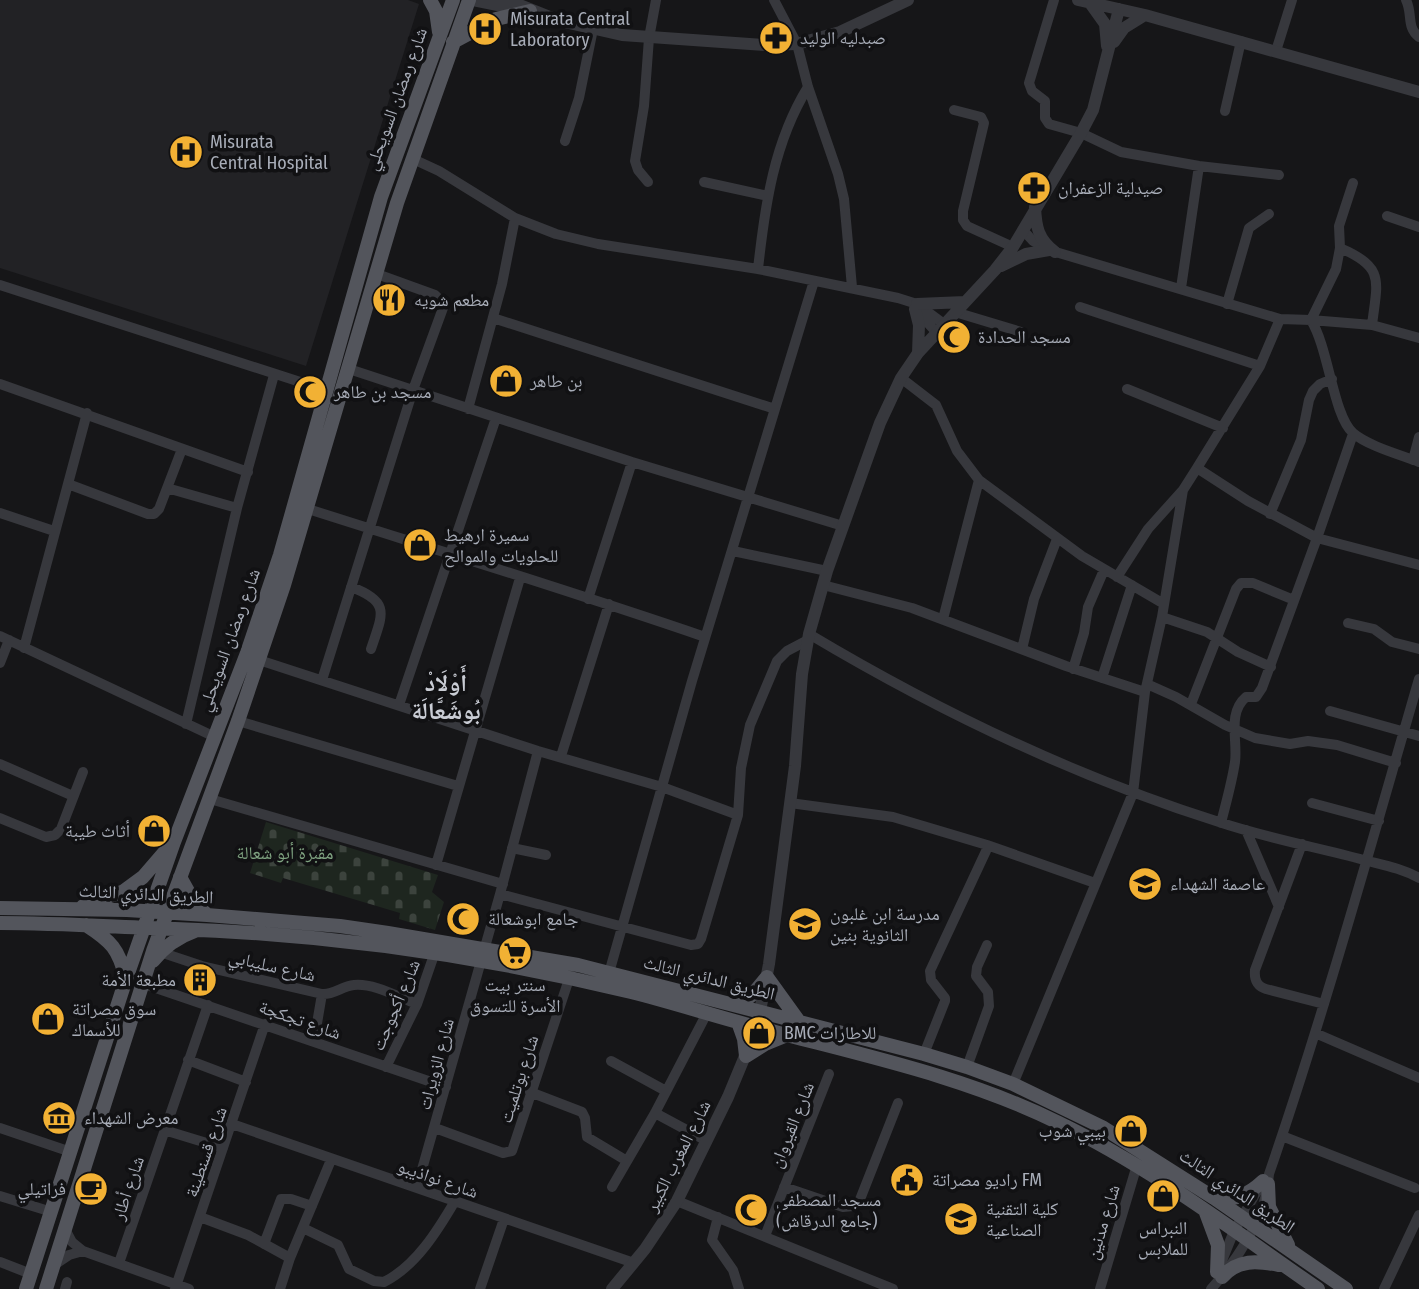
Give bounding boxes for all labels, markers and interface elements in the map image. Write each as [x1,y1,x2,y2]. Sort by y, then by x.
place label: Misurata Central Laboratory [510,8,630,51]
hospital icon: Misurata Central Laboratory [466,10,504,48]
pharmacy icon: صبدليه الوليد [757,19,795,57]
street label: شارع رمضان السويحلي [360,25,435,175]
place label: صبدليه الوليد [800,27,886,49]
place label: Misurata Central Hospital [210,131,328,174]
hospital icon: Misurata Central Hospital [167,133,205,171]
pharmacy icon: صيدلية الزعفران [1015,169,1053,207]
place label: صيدلية الزعفران [1058,177,1163,199]
restaurant icon: مطعم شويه [370,281,408,319]
place label: مطعم شويه [414,289,489,312]
mosque icon: مسجد الحدادة [935,318,973,356]
place label: مسجد الحدادة [978,326,1071,348]
shop icon: بن طاهر [487,362,525,400]
place label: بن طاهر [529,370,583,392]
mosque icon: مسجد بن طاهر [291,373,329,411]
place label: مسجد بن طاهر [333,381,431,403]
place label: سميرة ارهيط للحلويات والموالح [444,524,558,568]
shop icon: سميرة ارهيط للحلويات والموالح [401,526,439,564]
street label: شارع رمضان السويحلي [193,566,268,716]
district label: أَوْلَادْ بُوشَعَّالَة [411,664,481,725]
shop icon: أثاث طيبة [135,812,173,850]
place label: أثاث طيبة [65,820,130,842]
park label: مقبرة أبو شعالة [237,842,333,864]
school or university icon: عاصمة الشهداء [1126,865,1164,903]
place label: عاصمة الشهداء [1170,873,1265,895]
street label: الطريق الدائري الثالث [78,879,214,912]
mosque icon: جامع ابوشعالة [444,900,482,938]
place label: مدرسة ابن غلبون الثانوية بنين [830,903,940,946]
school or university icon: مدرسة ابن غلبون الثانوية بنين [786,905,824,943]
place label: جامع ابوشعالة [488,908,579,931]
supermarket icon: سنتر بيت الأسرة للتسوق [496,934,534,972]
street label: شارع سليبابي [226,945,317,990]
street label: الطريق الدائري الثالث [640,951,777,1008]
street label: شارع أكجوجت [367,956,425,1054]
building icon: مطبعة الأمة [181,961,219,999]
place label: مطبعة الأمة [101,969,176,991]
place label: سنتر بيت الأسرة للتسوق [469,974,561,1017]
street label: شارع تجكجة [256,996,344,1044]
place label: سوق مصراتة للأسماك [72,998,156,1041]
shop icon: سوق مصراتة للأسماك [29,1000,67,1038]
shop icon: BMC للاطارات [740,1014,778,1052]
street label: شارع الزويرات [413,1016,459,1112]
place label: BMC للاطارات [784,1022,876,1044]
street label: شارع بوتلميت [494,1032,544,1126]
street label: شارع القيروان [765,1079,819,1171]
street label: شارع المغرب الكبير [640,1097,716,1216]
museum icon: معرض الشهداء [40,1099,78,1137]
street label: شارع قسنطينة [180,1104,232,1200]
place label: معرض الشهداء [84,1107,178,1129]
shop icon: بيبي شوب [1112,1112,1150,1150]
place label: بيبي شوب [1039,1120,1106,1146]
street label: الطريق الدائري الثالث [1173,1144,1299,1241]
street label: شارع أطار [107,1153,149,1224]
street label: شارع نواذيبو [395,1155,481,1203]
public building icon: راديو مصراتة FM [888,1161,926,1199]
place label: راديو مصراتة FM [932,1169,1042,1191]
cafe icon: فراتيلي [72,1170,110,1208]
shop icon: النبراس للملابس [1144,1177,1182,1215]
place label: فراتيلي [17,1178,66,1204]
street label: شارع مدنين [1081,1182,1125,1262]
place label: مسجد المصطفى (جامع الدرقاش) [776,1189,881,1233]
mosque icon: مسجد المصطفى (جامع الدرقاش) [732,1191,770,1229]
place label: كلية التقنية الصناعية [986,1198,1059,1241]
school or university icon: كلية التقنية الصناعية [942,1200,980,1238]
place label: النبراس للملابس [1138,1217,1188,1260]

